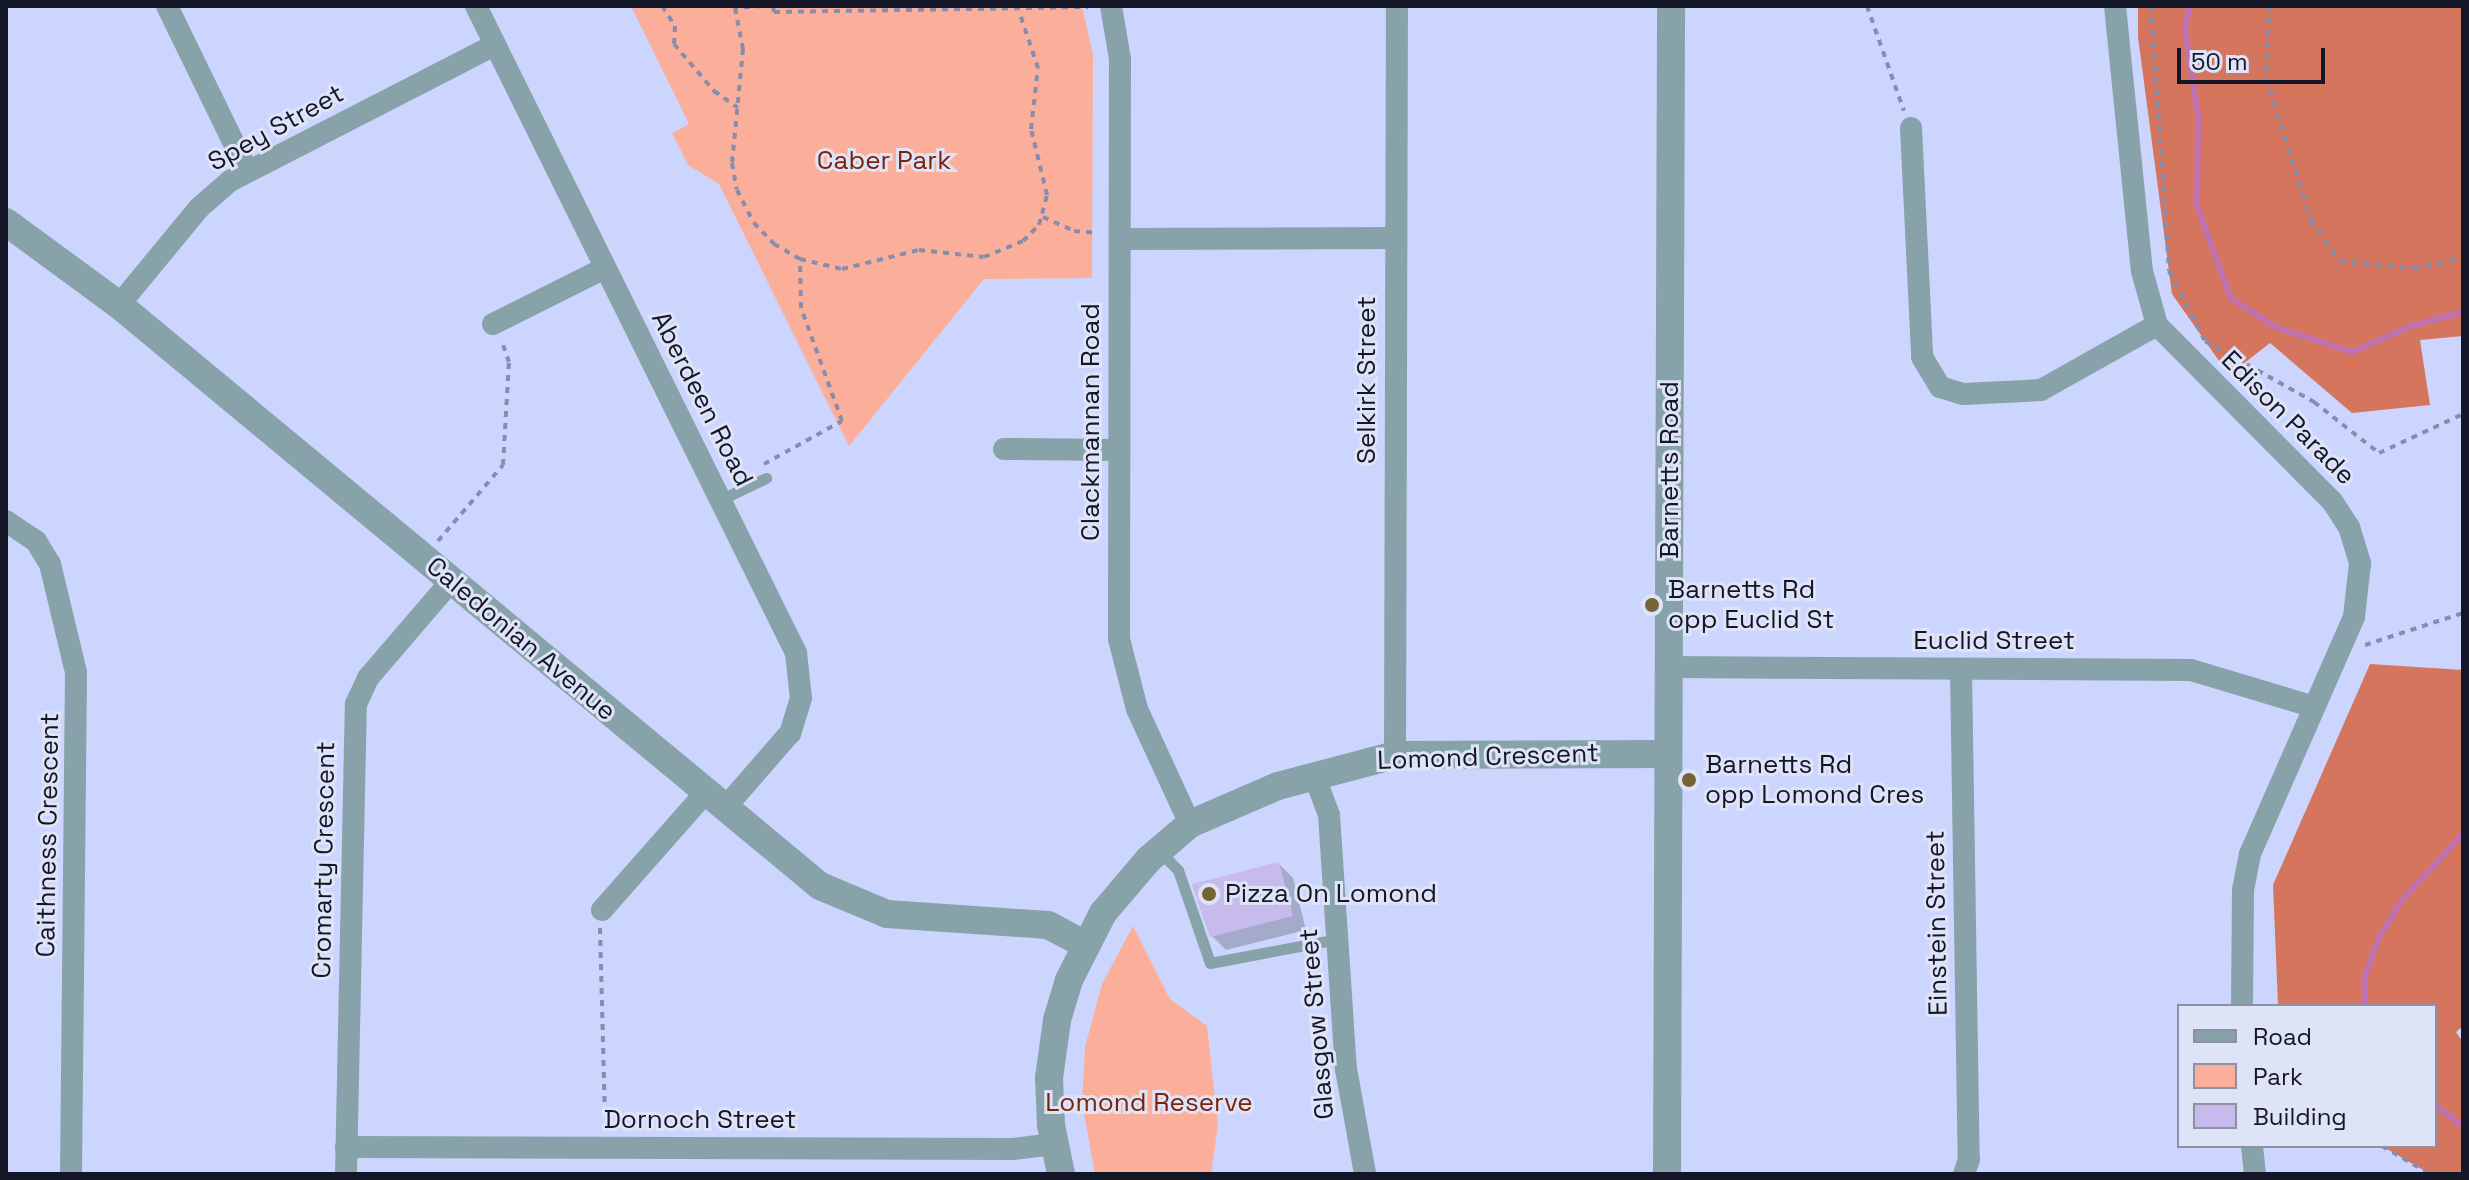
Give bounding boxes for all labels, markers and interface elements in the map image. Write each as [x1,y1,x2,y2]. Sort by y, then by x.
scale bar [2181,32,2329,82]
text: 50 m [2191,46,2248,77]
street label: Spey Street [203,78,349,178]
park label: Caber Park [817,145,951,177]
street label: Selkirk Street [1351,296,1383,464]
street label: Clackmannan Road [1075,303,1107,541]
street label: Aberdeen Road [645,306,759,492]
street label: Edison Parade [2215,345,2361,491]
street label: Barnetts Road [1654,381,1686,559]
street label: Caledonian Avenue [420,551,622,727]
place label: Barnetts Rd opp Euclid St [1668,574,1834,636]
marker: Barnetts Rd opp Euclid St [1643,596,1661,614]
street label: Euclid Street [1913,625,2075,657]
street label: Caithness Crescent [30,712,66,958]
street label: Lomond Crescent [1377,738,1599,776]
street label: Cromarty Crescent [306,741,342,979]
place label: Barnetts Rd opp Lomond Cres [1705,749,1924,810]
marker: Barnetts Rd opp Lomond Cres [1680,771,1698,789]
street label: Einstein Street [1920,830,1954,1016]
place label: Pizza On Lomond [1225,878,1437,910]
marker: Pizza On Lomond [1200,885,1218,903]
street label: Glasgow Street [1293,927,1341,1121]
legend [2177,1004,2437,1148]
text: Road [2253,1021,2312,1052]
text: Park [2253,1061,2303,1092]
park label: Lomond Reserve [1045,1087,1253,1119]
text: Building [2253,1101,2347,1132]
street label: Dornoch Street [604,1104,796,1136]

